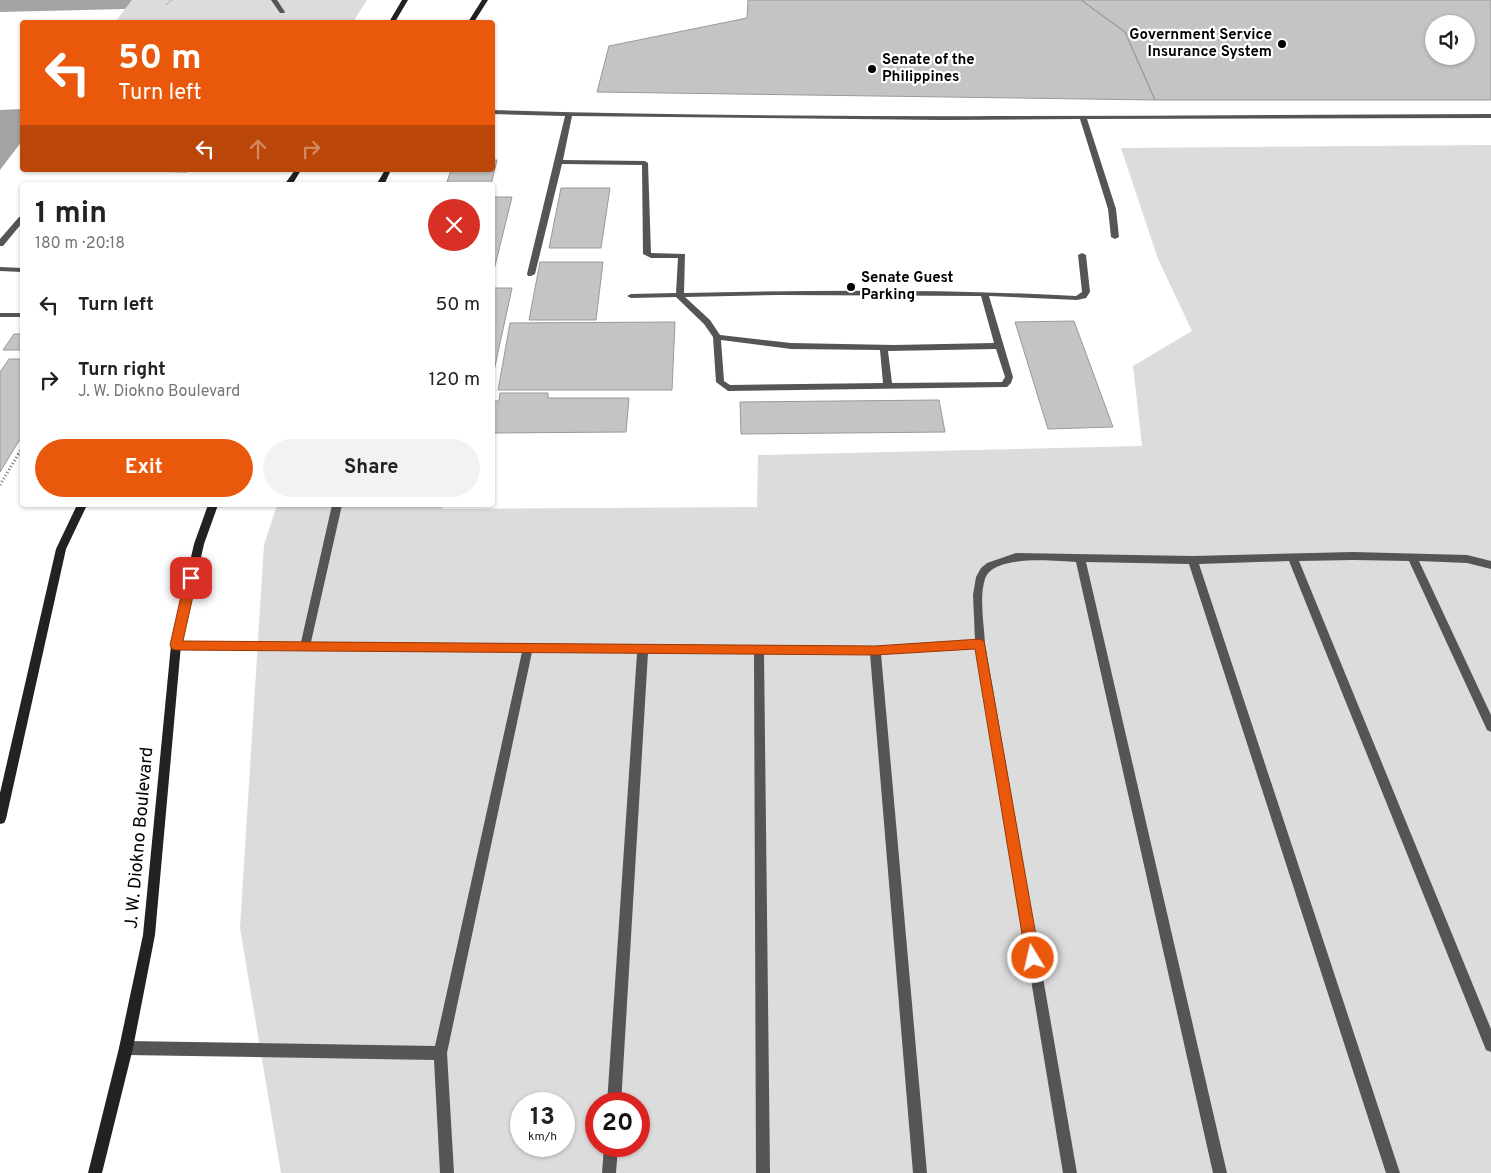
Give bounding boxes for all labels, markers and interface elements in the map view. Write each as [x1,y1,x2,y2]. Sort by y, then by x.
map controls [1425,15,1475,65]
button: sound [1425,15,1475,65]
place label: Government Service Insurance System [1129,26,1272,62]
text: 50 m [118,37,202,81]
marker: Government Service Insurance System [1276,38,1288,50]
icon: left [35,40,100,105]
place label: Senate of the Philippines [882,51,975,87]
marker: Senate of the Philippines [866,63,878,75]
text: Turn left [118,80,201,107]
icon: left [191,135,219,163]
icon: ahead [244,135,272,163]
icon: right [297,135,325,163]
text: 1 min [35,196,107,233]
button: close [428,199,480,251]
text: 180 m · 20:18 [35,234,125,254]
place label: Senate Guest Parking [861,269,954,305]
marker: Senate Guest Parking [845,281,857,293]
icon: left [35,291,63,319]
text: Turn left [78,293,154,317]
text: 50 m [435,293,480,317]
text: Turn right [78,358,166,382]
icon: right [35,366,63,394]
text: 120 m [429,368,480,392]
text: J. W. Diokno Boulevard [78,382,240,402]
button: Exit [35,439,253,497]
button: Share [263,439,480,497]
pin [170,557,212,599]
icon: arrive [177,564,205,592]
street label: J. W. Diokno Boulevard [121,746,159,930]
position arrow [1006,931,1058,983]
speed limit sign: 20 [585,1092,650,1157]
text: 13 [530,1102,555,1134]
text: km/h [528,1129,557,1145]

